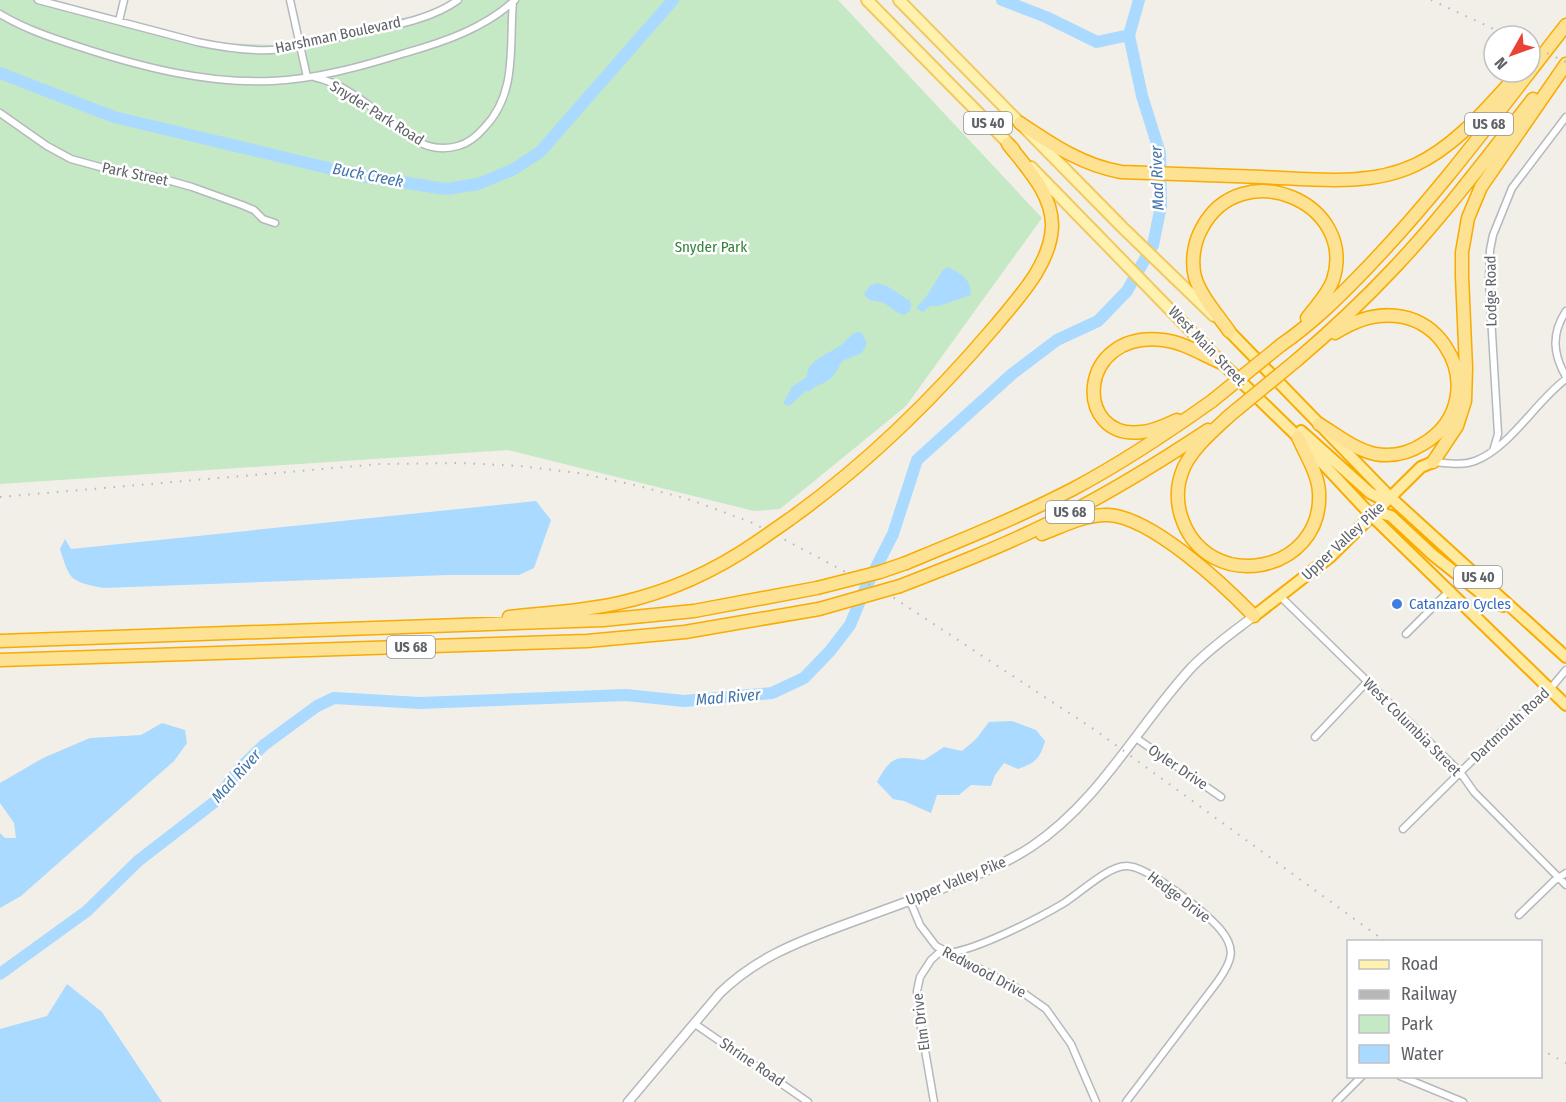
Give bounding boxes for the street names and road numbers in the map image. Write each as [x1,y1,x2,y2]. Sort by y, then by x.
street label: Harshman Boulevard [274,13,402,57]
street label: Snyder Park Road [327,77,427,149]
road number: US 40 [964,112,1012,134]
road number: US 68 [1465,113,1513,135]
street label: Park Street [100,158,170,190]
street label: Lodge Road [1481,255,1501,327]
street label: West Main Street [1165,303,1249,390]
street label: Upper Valley Pike [1298,498,1388,584]
road number: US 68 [1046,501,1094,523]
road number: US 40 [1454,566,1502,588]
road number: US 68 [387,636,435,658]
street label: West Columbia Street [1359,674,1465,780]
street label: Dartmouth Road [1467,684,1553,766]
street label: Oyler Drive [1145,741,1211,793]
street label: Upper Valley Pike [903,853,1009,909]
street label: Hedge Drive [1144,868,1214,926]
street label: Redwood Drive [939,942,1029,1002]
street label: Elm Drive [909,992,933,1052]
street label: Shrine Road [716,1034,788,1090]

